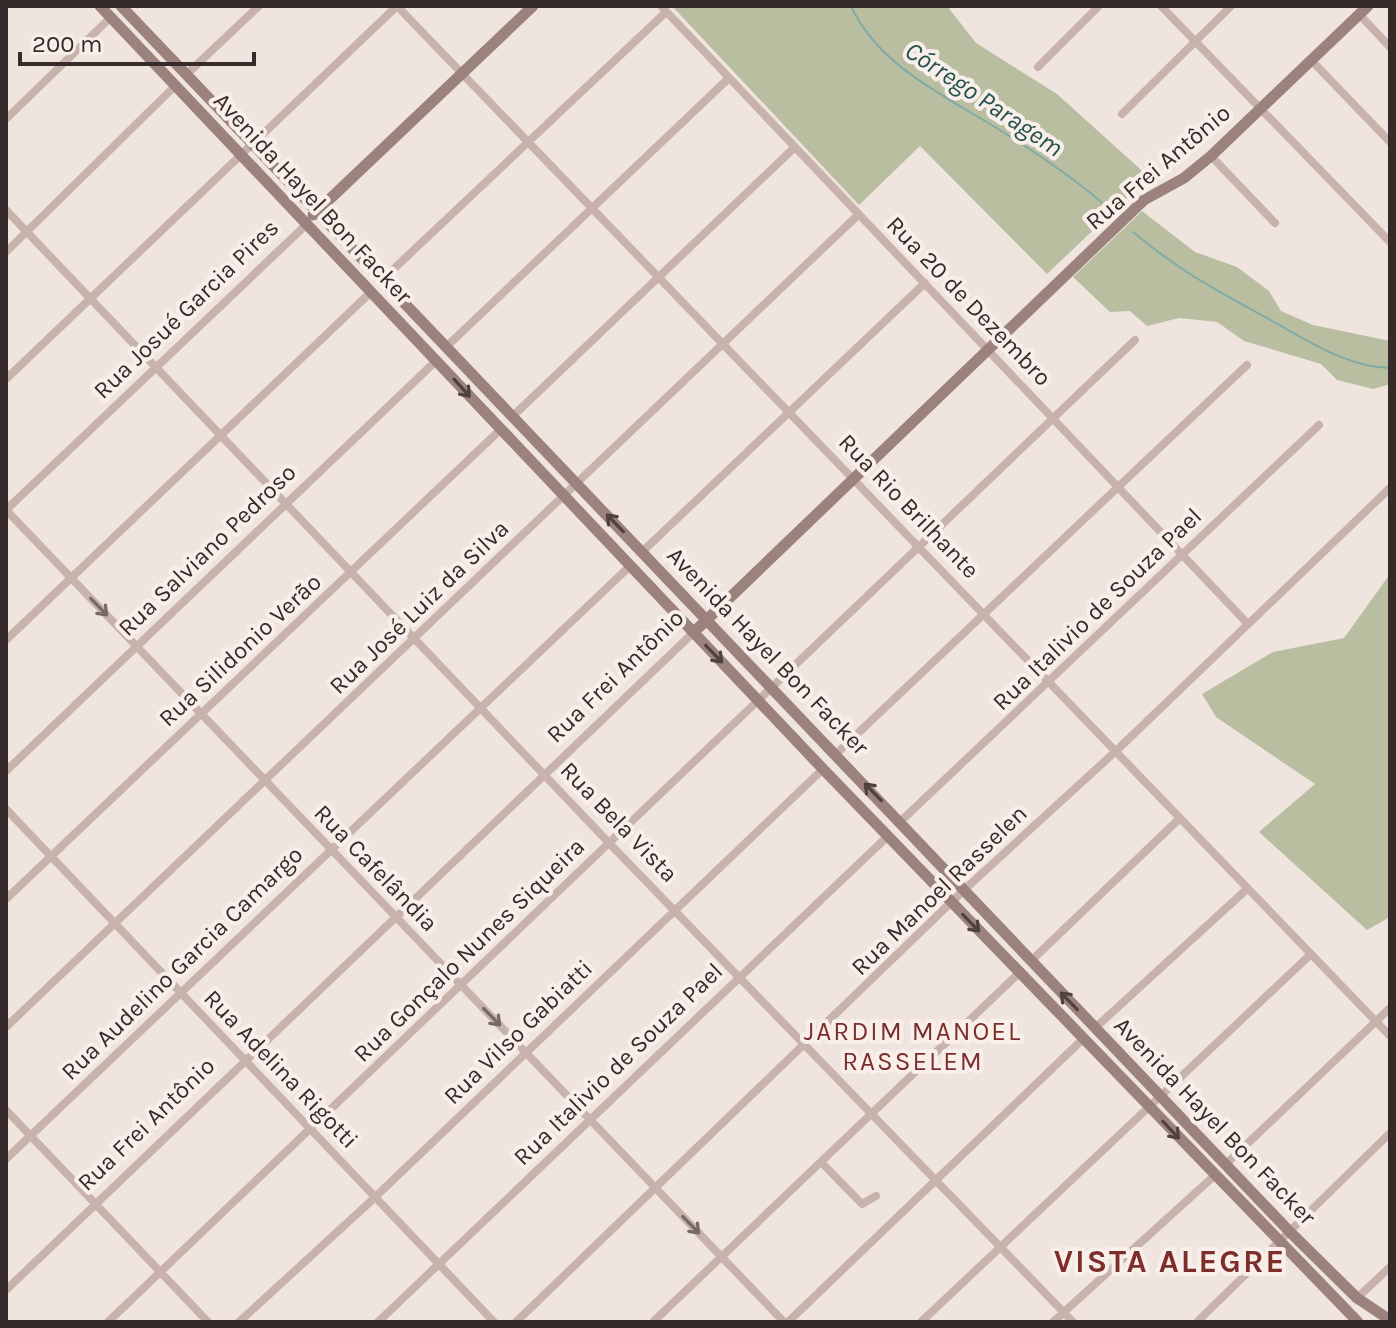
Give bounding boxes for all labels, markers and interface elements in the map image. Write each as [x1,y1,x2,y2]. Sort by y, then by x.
scale bar [20,16,254,66]
text: 200 m [32,30,103,58]
water label: Córrego Paragem [899,35,1069,163]
street label: Avenida Hayel Bon Facker [208,87,418,309]
street label: Rua Frei Antônio [1080,99,1236,235]
street label: Rua 20 de Dezembro [881,210,1057,392]
street label: Rua Josué Garcia Pires [88,213,284,405]
one-way arrow [453,377,471,397]
street label: Rua Rio Brilhante [833,428,985,584]
street label: Rua Salviano Pedroso [113,458,301,642]
street label: Rua Italivio de Souza Pael [987,502,1207,716]
street label: Rua José Luiz da Silva [324,514,514,700]
one-way arrow [606,514,625,533]
street label: Avenida Hayel Bon Facker [661,541,875,761]
street label: Rua Silidonio Verão [153,568,327,732]
one-way arrow [89,597,108,617]
street label: Rua Frei Antônio [541,603,689,749]
one-way arrow [705,644,724,664]
street label: Rua Bela Vista [555,756,683,888]
one-way arrow [863,782,882,802]
street label: Rua Cafelândia [308,799,444,937]
street label: Rua Manoel Rasselen [845,799,1033,981]
street label: Rua Gonçalo Nunes Siqueira [348,832,590,1068]
street label: Rua Audelino Garcia Camargo [56,840,308,1086]
one-way arrow [962,913,981,933]
street label: Rua Vilso Gabiatti [438,954,598,1110]
street label: Rua Italivio de Souza Pael [508,957,728,1171]
street label: Rua Adelina Rigotti [198,984,364,1154]
one-way arrow [1059,991,1078,1011]
one-way arrow [482,1007,501,1027]
street label: Avenida Hayel Bon Facker [1108,1011,1322,1231]
district label: JARDIM MANOEL RASSELEM [804,1016,1022,1077]
street label: Rua Frei Antônio [72,1051,220,1197]
one-way arrow [1162,1120,1181,1140]
one-way arrow [681,1215,700,1234]
district label: VISTA ALEGRE [1054,1243,1286,1280]

